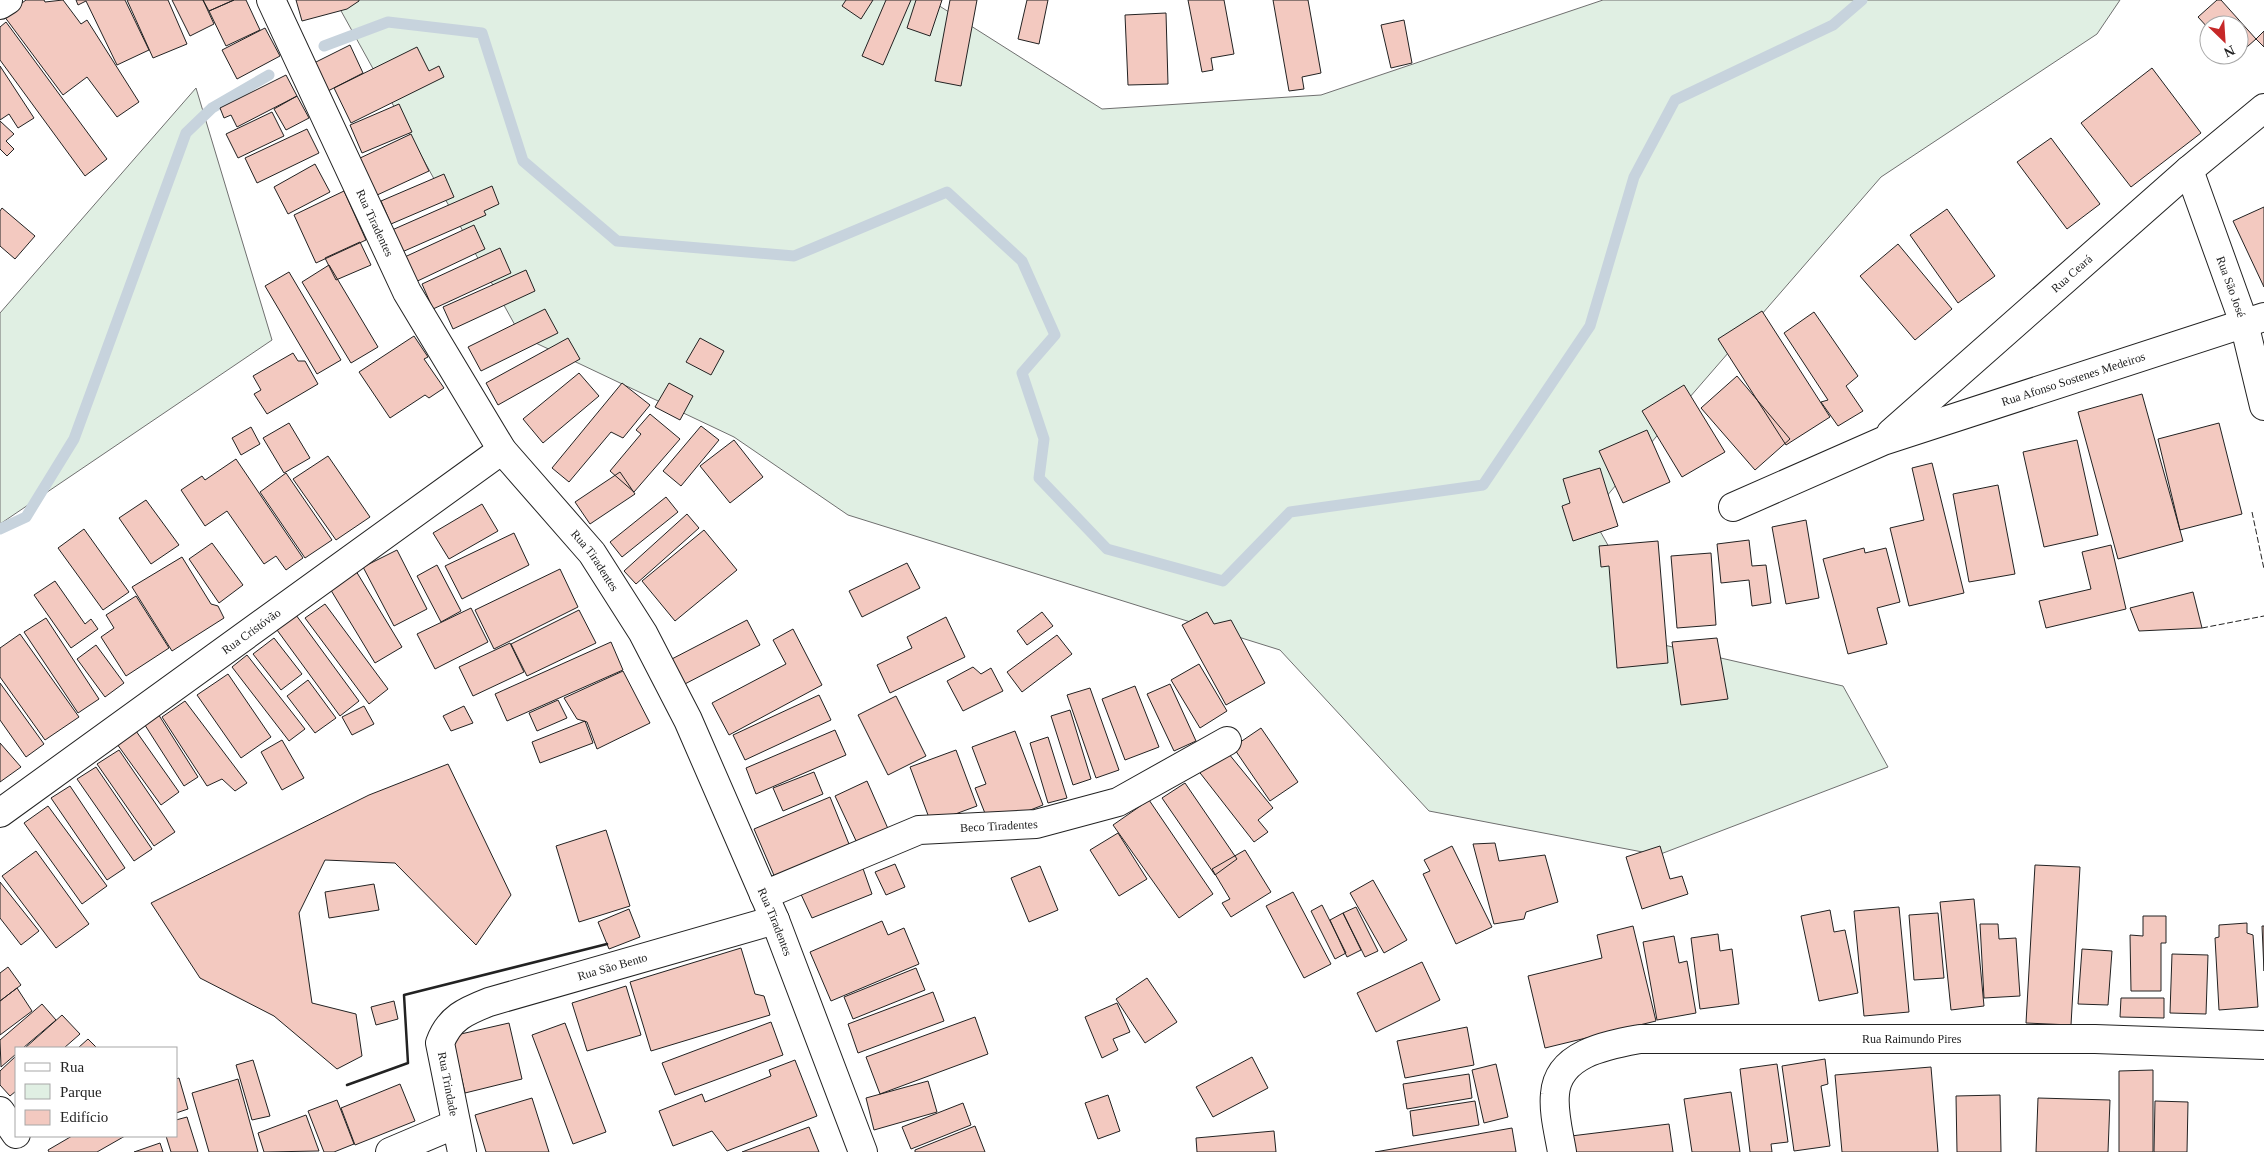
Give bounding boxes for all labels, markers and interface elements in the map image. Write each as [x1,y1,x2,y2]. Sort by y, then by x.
north arrow [2199,15,2249,65]
text: N [2222,42,2237,60]
street label: Rua Tiradentes [353,187,397,259]
street label: Rua Ceará [2048,251,2096,295]
street label: Rua São José [2214,254,2248,319]
street label: Rua Afonso Sostenes Medeiros [2000,349,2147,409]
street label: Rua Tiradentes [568,527,622,594]
street label: Rua Cristóvão [219,605,283,657]
street label: Beco Tiradentes [960,817,1038,835]
street label: Rua Tiradentes [755,886,795,958]
street label: Rua São Bento [576,950,649,983]
street label: Rua Raimundo Pires [1862,1032,1962,1046]
legend [15,1047,178,1137]
street label: Rua Trindade [435,1051,461,1117]
text: Rua [60,1059,85,1075]
text: Parque [60,1084,102,1100]
text: Edifício [60,1109,108,1125]

